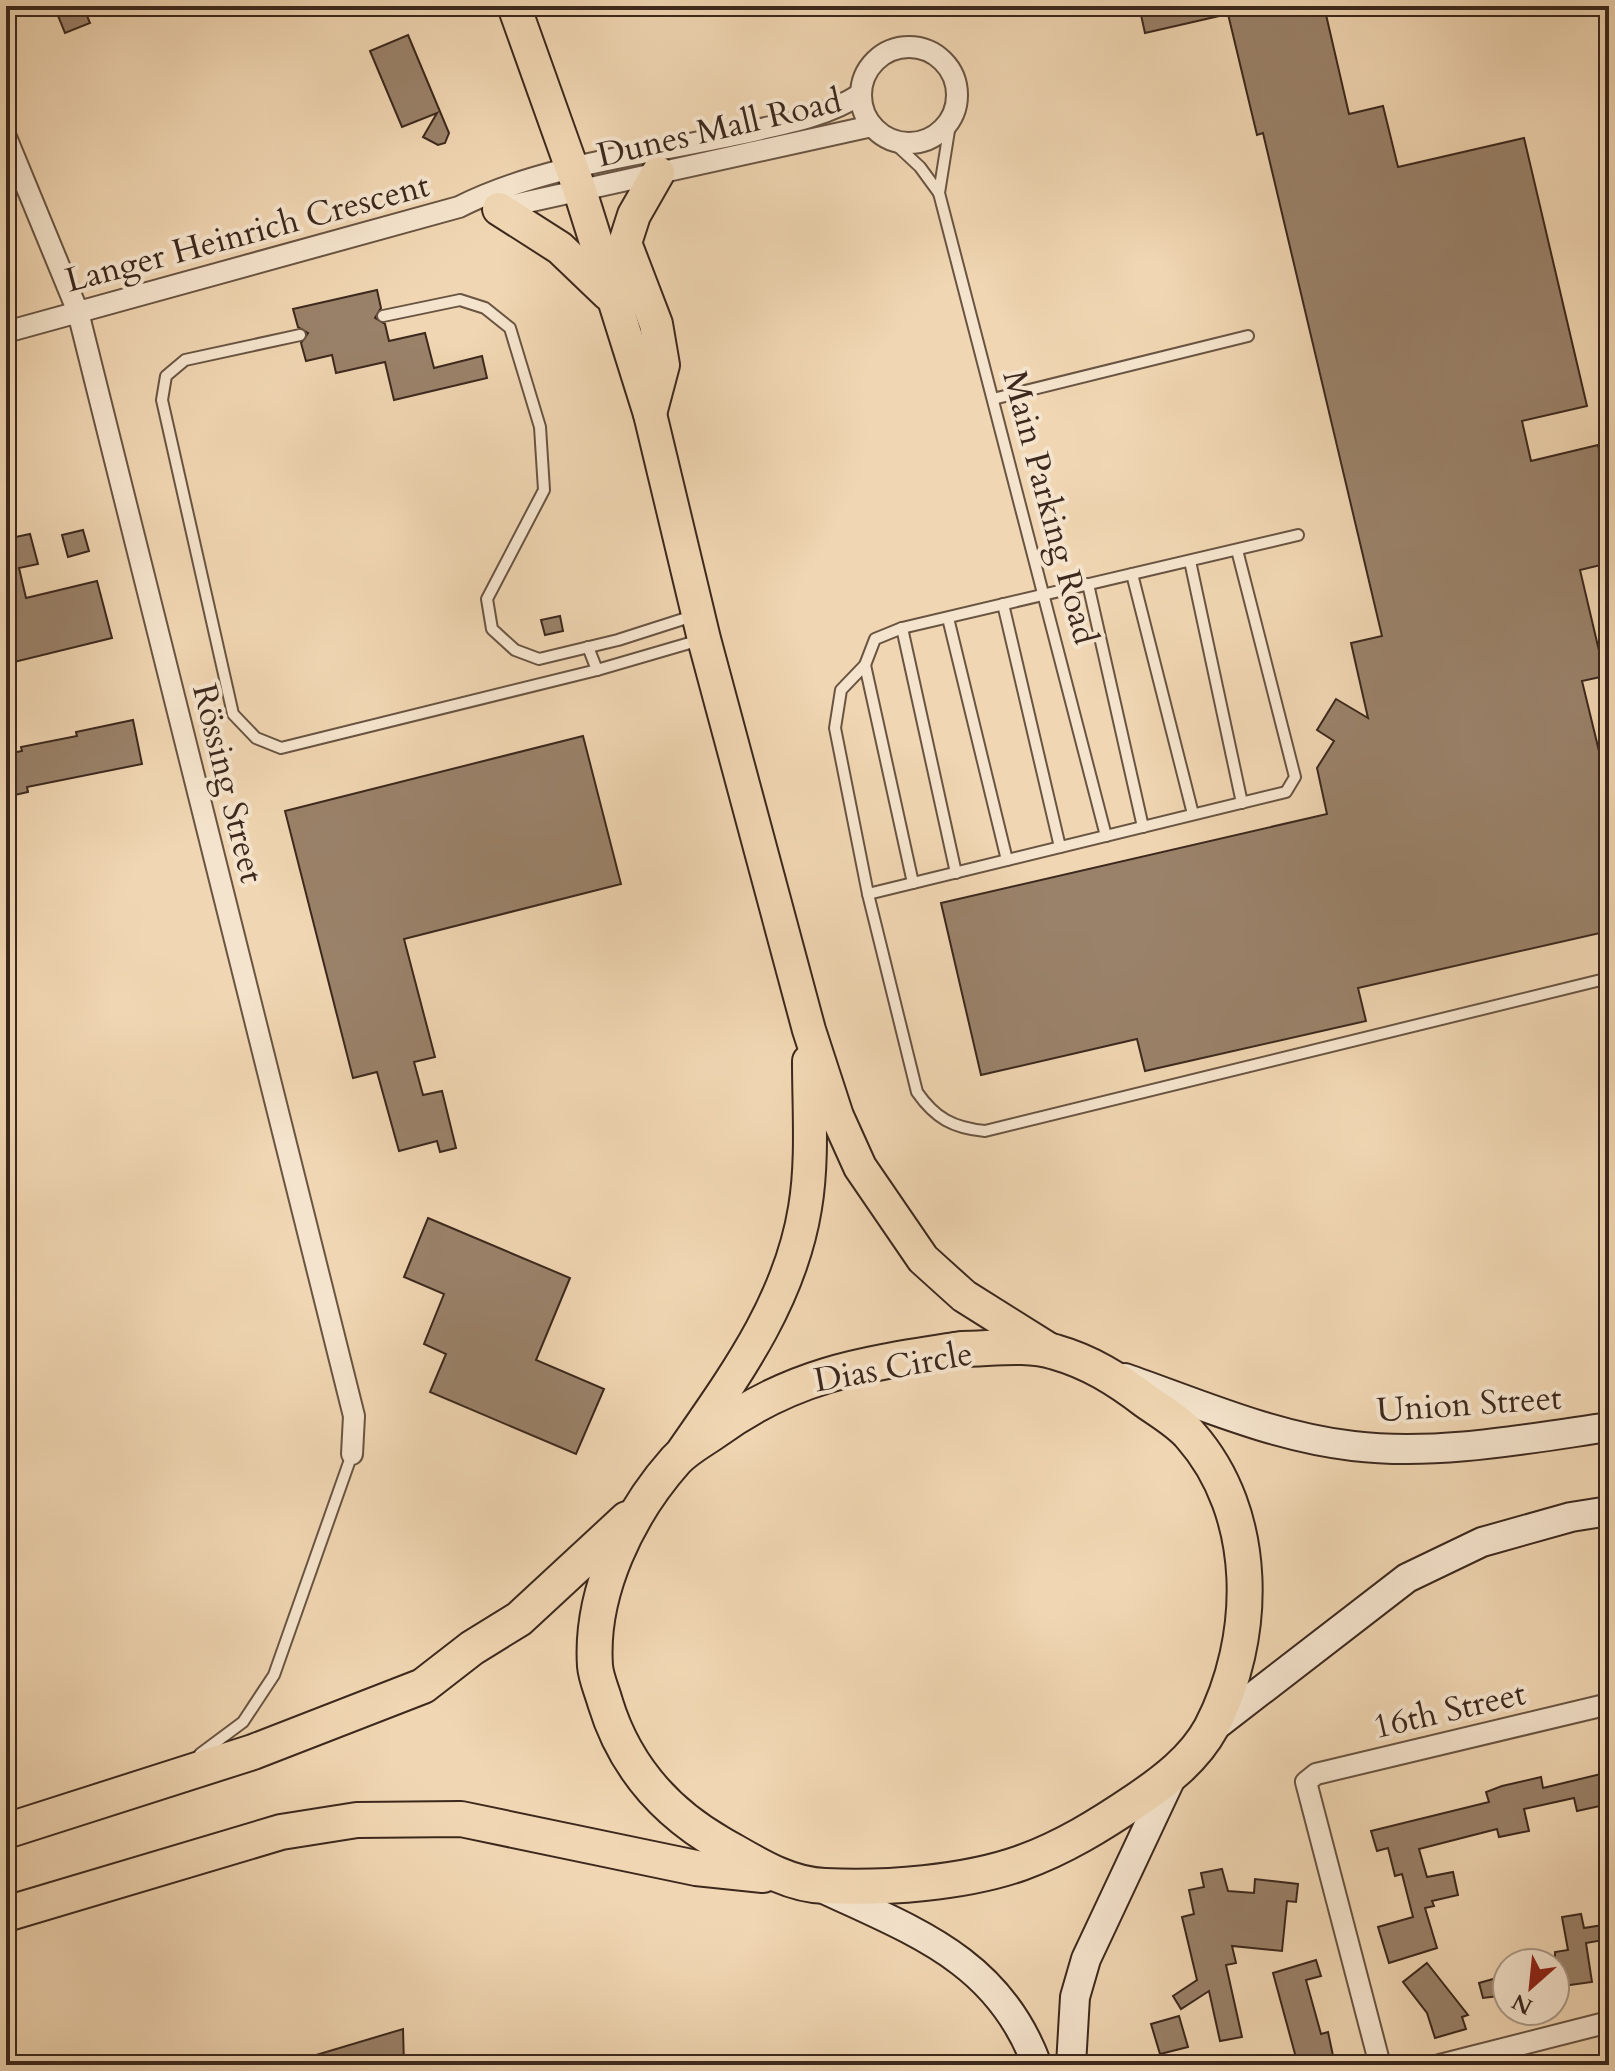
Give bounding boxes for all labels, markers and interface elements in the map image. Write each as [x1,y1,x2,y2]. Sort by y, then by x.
street label: Dunes Mall Road [593,78,846,178]
street label: Langer Heinrich Crescent [60,162,434,304]
street label: Main Parking Road [991,365,1109,649]
street label: Rössing Street [181,679,275,888]
street label: Dias Circle [810,1330,976,1404]
street label: Union Street [1375,1375,1563,1433]
street label: 16th Street [1368,1670,1530,1750]
north arrow [1491,1947,1571,2027]
text: N [1507,1986,1538,2022]

